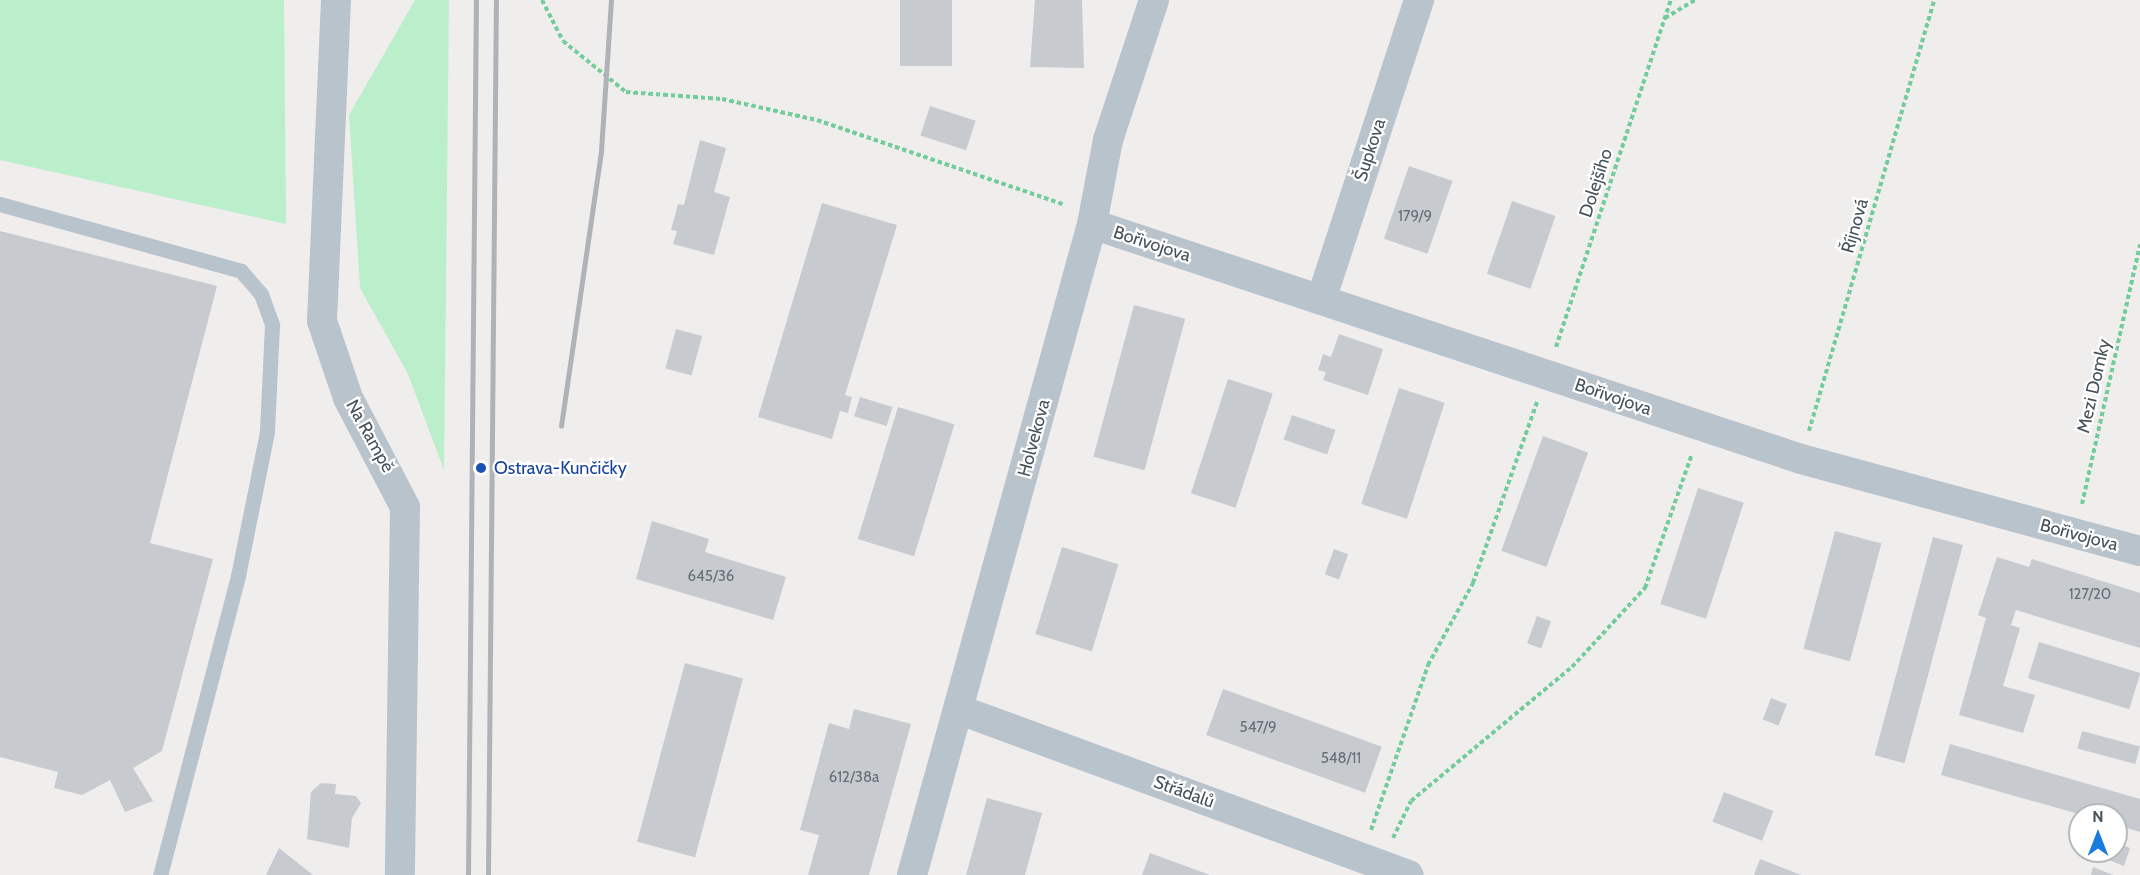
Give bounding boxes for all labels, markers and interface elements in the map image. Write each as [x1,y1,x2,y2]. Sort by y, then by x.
street label: Šupkova [1350,116,1390,184]
street label: Dolejšího [1575,146,1617,220]
street label: Říjnová [1837,196,1873,256]
house number: 179/9 [1398,208,1432,226]
street label: Bořivojova [1111,221,1193,267]
street label: Mezi Domky [2073,337,2115,435]
street label: Bořivojova [1572,374,1654,420]
street label: Na Rampě [341,396,399,476]
street label: Holvekova [1013,397,1055,479]
place label: Ostrava-Kunčičky [494,457,627,479]
marker: Ostrava-Kunčičky [472,459,490,477]
street label: Bořivojova [2038,514,2120,556]
house number: 645/36 [688,568,734,586]
house number: 127/20 [2069,586,2111,604]
house number: 547/9 [1240,719,1276,737]
house number: 548/11 [1321,750,1361,768]
house number: 612/38a [829,769,879,787]
street label: Střádalů [1151,771,1217,813]
north arrow [2068,803,2128,863]
text: N [2092,807,2104,826]

